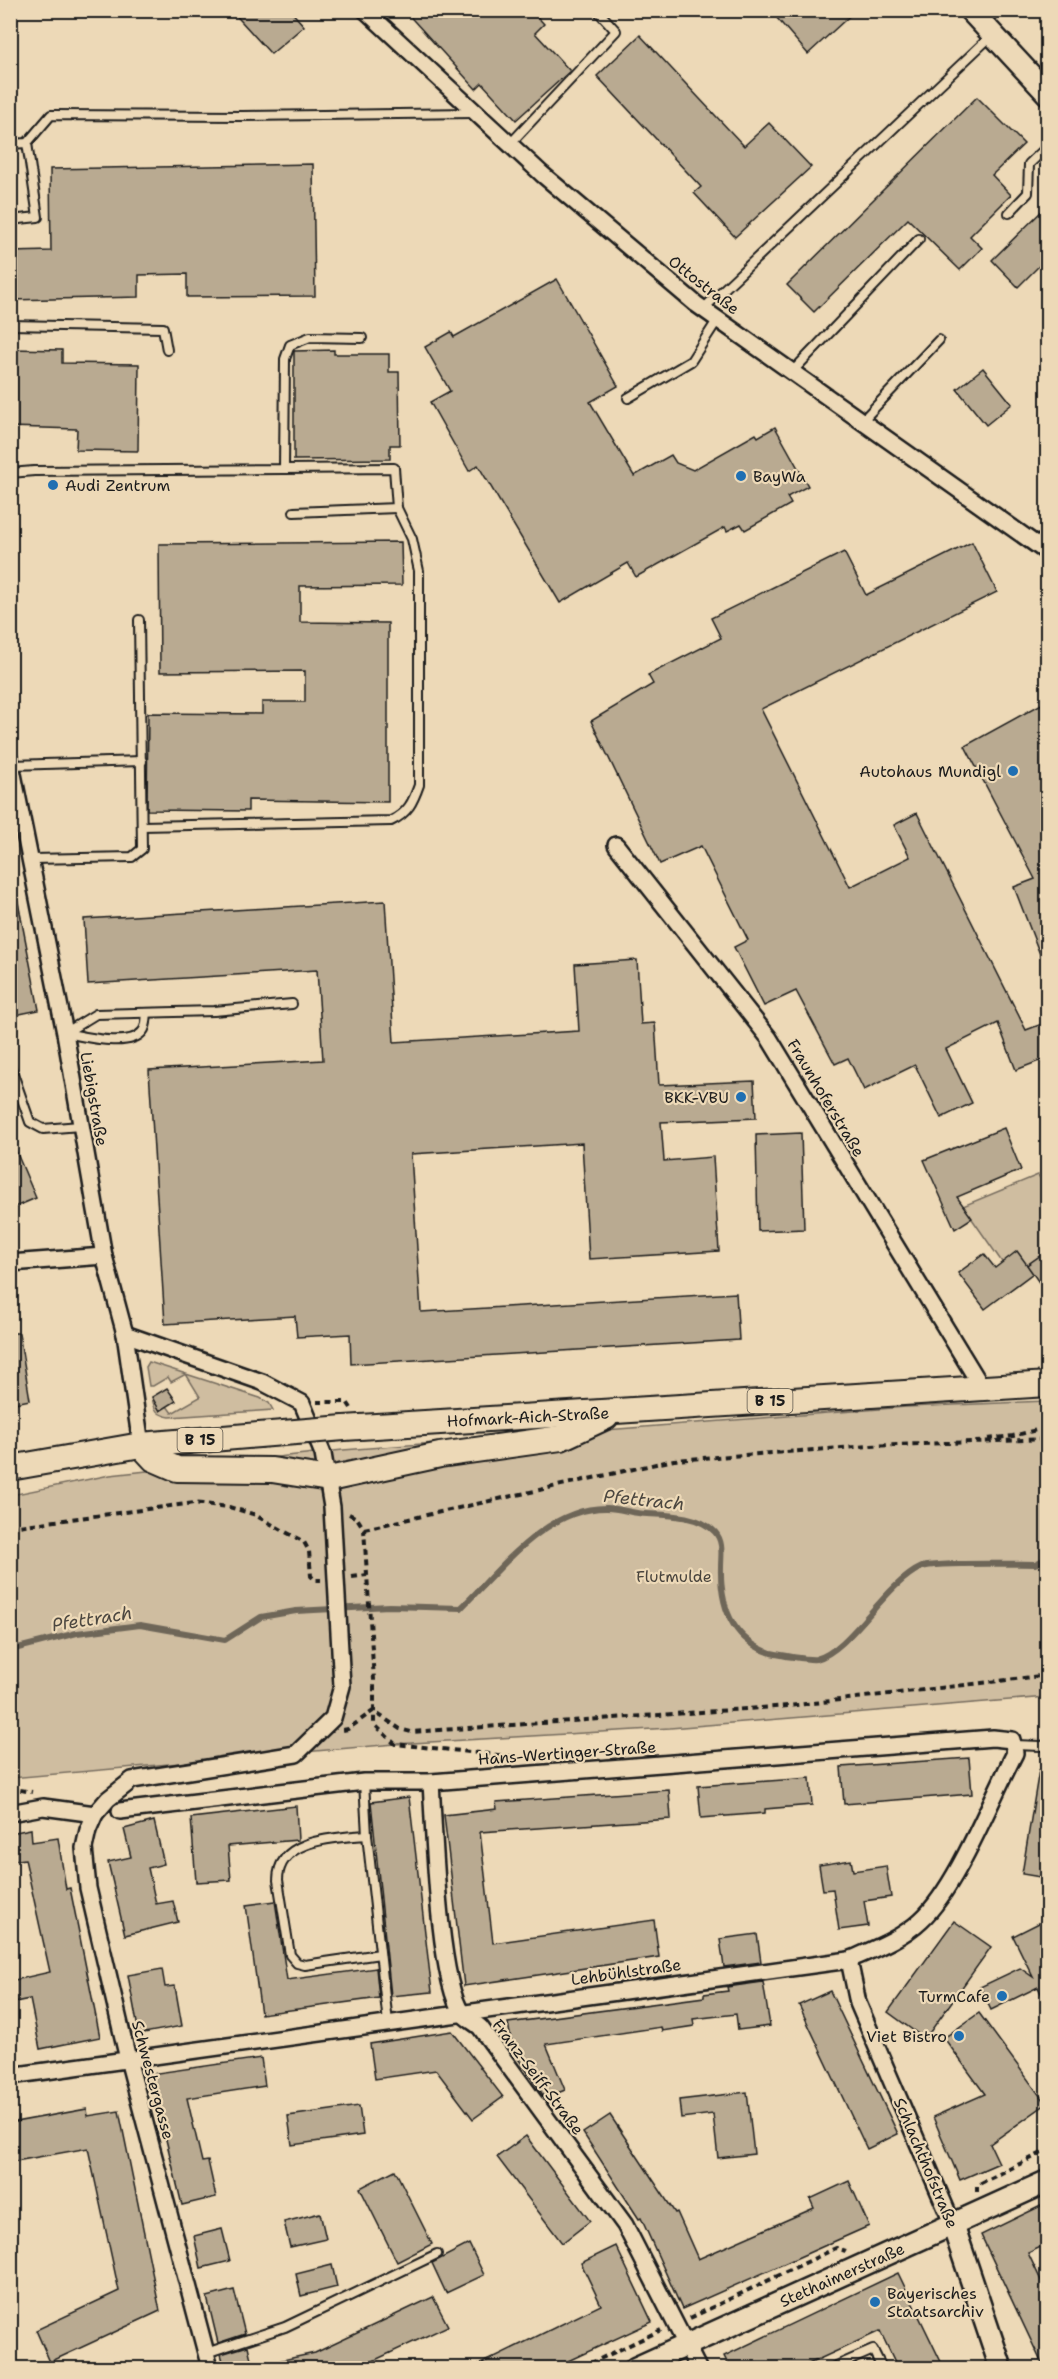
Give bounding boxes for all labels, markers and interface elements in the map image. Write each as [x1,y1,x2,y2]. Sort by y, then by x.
street label: Ottostraße [664,251,744,319]
place label: BayWa [753,466,806,487]
marker: BayWa [734,469,748,483]
place label: Audi Zentrum [65,475,171,496]
marker: Audi Zentrum [46,478,60,492]
place label: Autohaus Mundigl [859,761,1001,782]
marker: Autohaus Mundigl [1006,764,1020,778]
street label: Fraunhoferstraße [783,1035,869,1161]
street label: Liebigstraße [75,1050,113,1148]
place label: BKK-VBU [664,1087,729,1108]
marker: BKK-VBU [734,1090,748,1104]
road number: B 15 [748,1389,792,1413]
street label: Hofmark-Aich-Straße [446,1402,610,1432]
road number: B 15 [178,1428,222,1452]
water label: Pfettrach [602,1484,686,1516]
park label: Flutmulde [636,1566,712,1587]
water label: Pfettrach [50,1601,134,1637]
street label: Hans-Wertinger-Straße [477,1736,657,1770]
street label: Lehbühlstraße [570,1954,682,1990]
place label: TurmCafe [918,1986,990,2007]
marker: TurmCafe [995,1989,1009,2003]
street label: Franz-Seiff-Straße [487,2015,589,2139]
street label: Schwestergasse [127,2018,179,2142]
place label: Viet Bistro [866,2026,947,2047]
marker: Viet Bistro [952,2029,966,2043]
street label: Schlachthofstraße [889,2094,963,2232]
street label: Stethaimerstraße [776,2238,908,2312]
place label: Bayerisches Staatsarchiv [887,2283,984,2322]
marker: Bayerisches Staatsarchiv [868,2295,882,2309]

